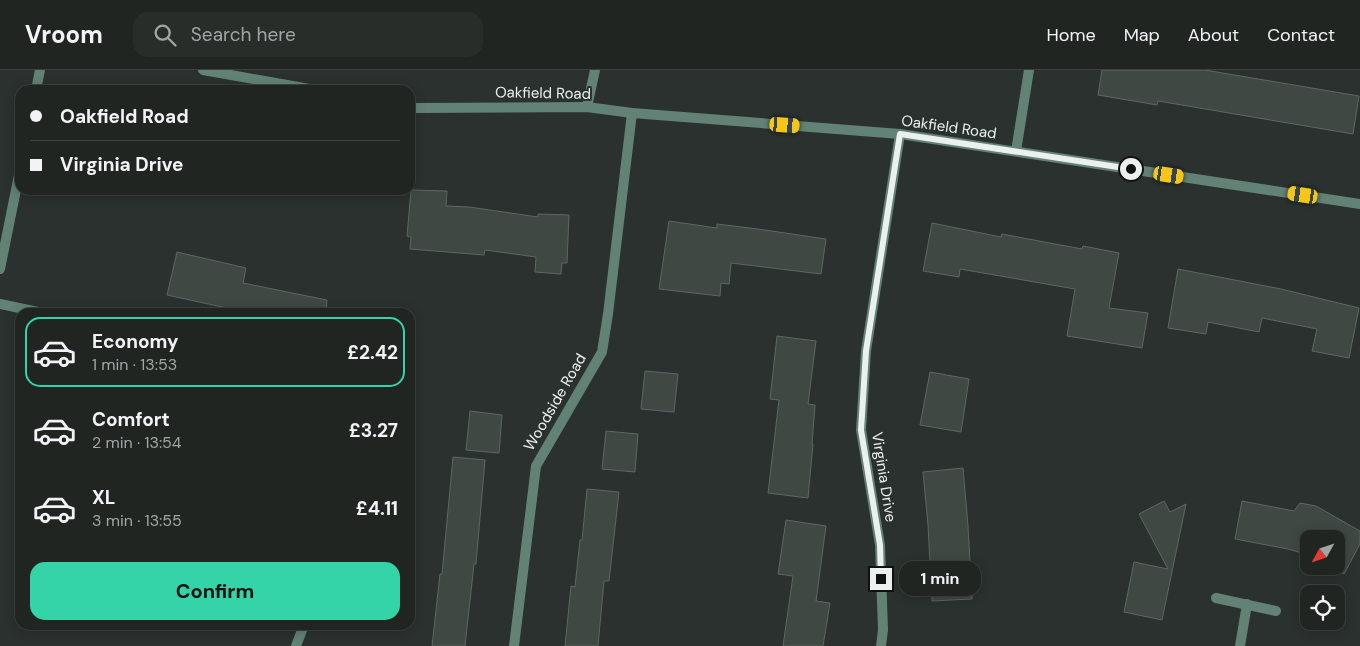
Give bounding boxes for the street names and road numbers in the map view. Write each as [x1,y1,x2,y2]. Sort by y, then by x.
street label: Oakfield Road [495,82,591,104]
street label: Oakfield Road [900,110,998,144]
street label: Woodside Road [519,350,591,454]
street label: Virginia Drive [867,431,901,523]

